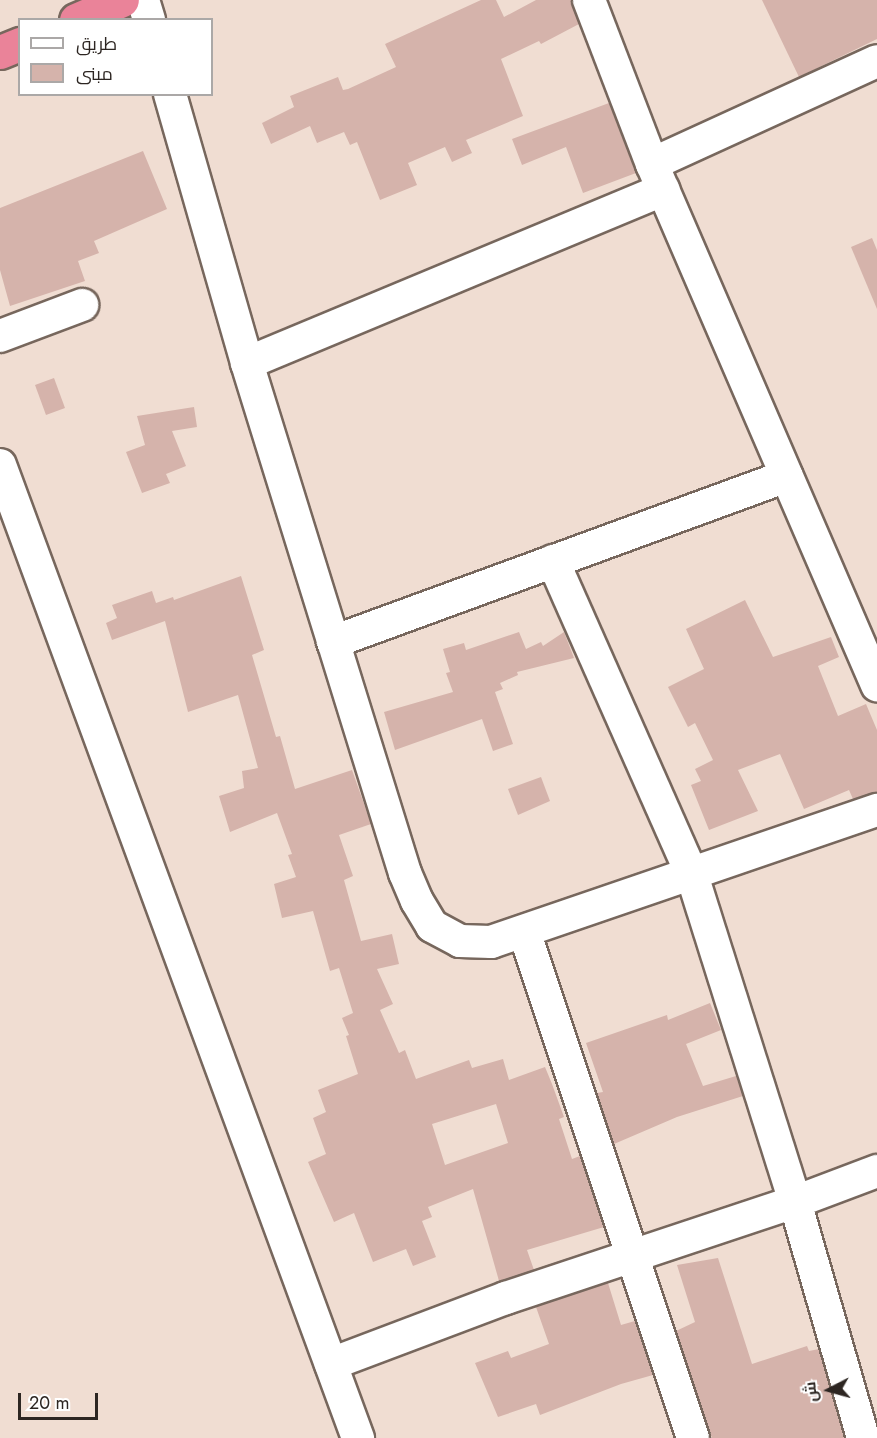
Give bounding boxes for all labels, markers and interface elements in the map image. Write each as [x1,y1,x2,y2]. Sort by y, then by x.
legend [18,18,213,96]
text: طريق [76,31,117,57]
text: مبنى [76,61,113,87]
north arrow [799,1360,859,1420]
scale bar [21,1381,100,1419]
text: ش [798,1381,823,1403]
text: 20 m [29,1390,69,1416]

